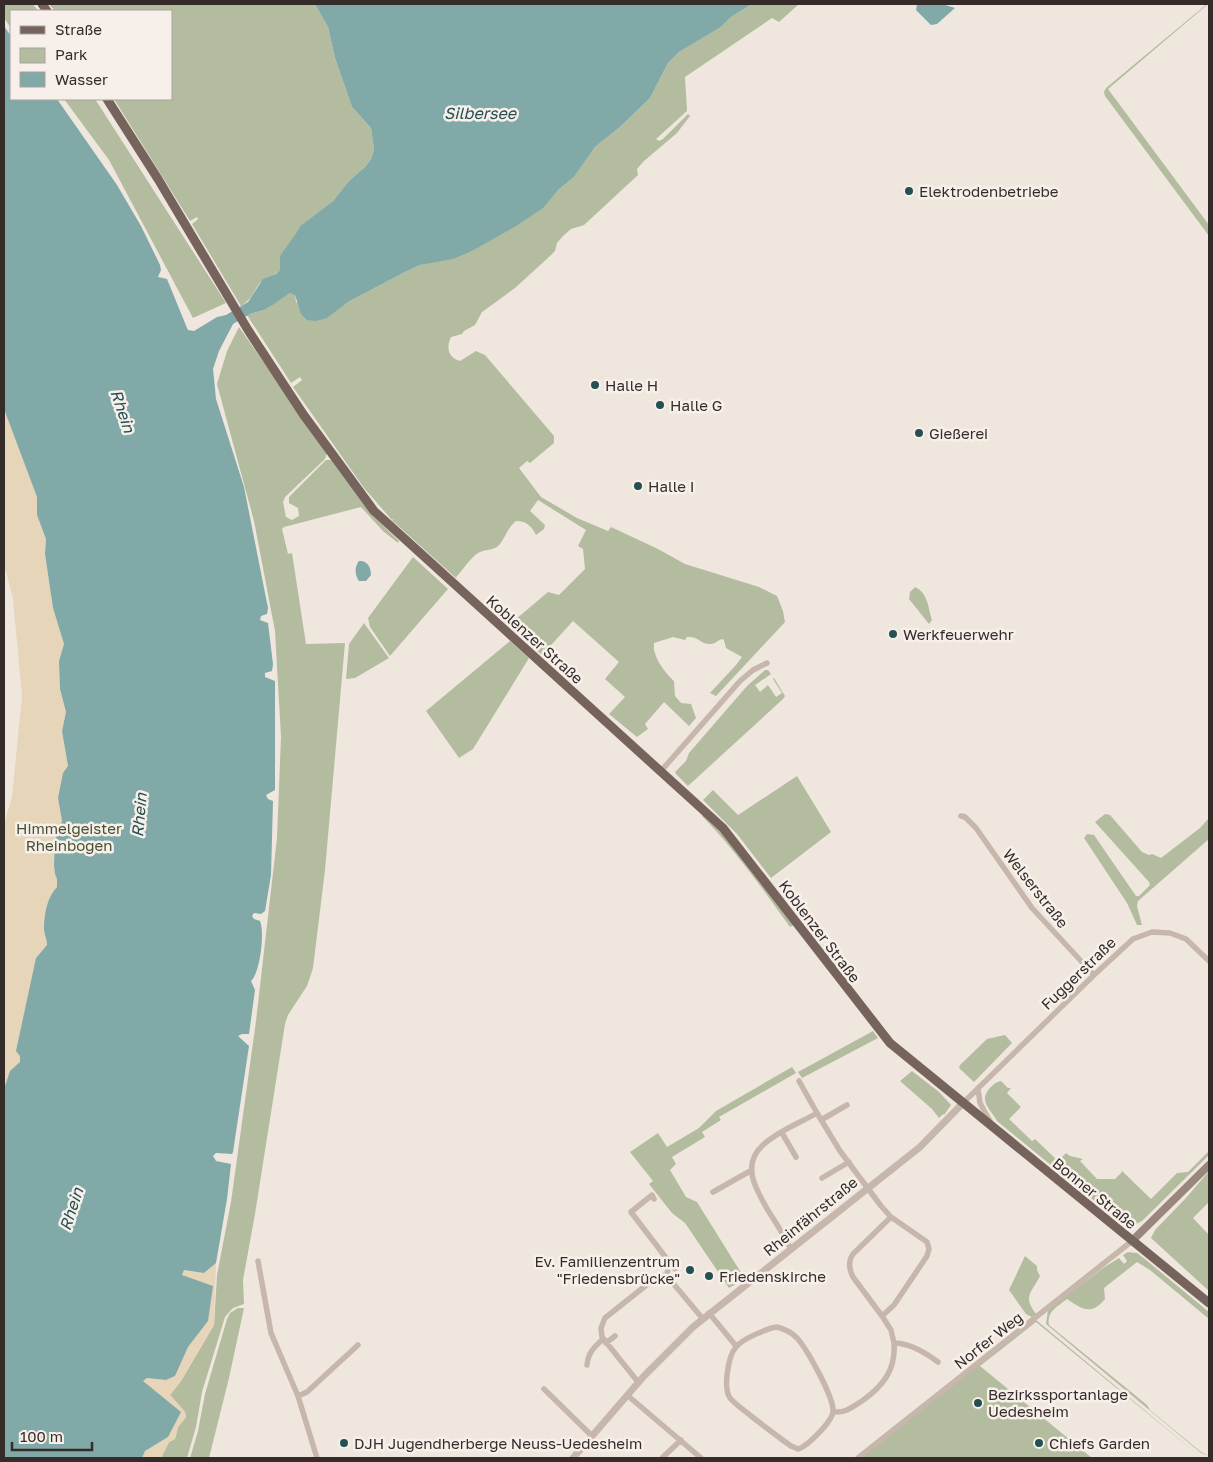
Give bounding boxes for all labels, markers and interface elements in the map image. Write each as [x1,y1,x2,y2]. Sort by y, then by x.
legend [10,10,172,100]
text: Straße [55,20,102,38]
text: Park [55,45,88,63]
text: Wasser [55,70,108,88]
water label: Silbersee [444,103,518,123]
place label: Elektrodenbetriebe [919,182,1059,200]
marker: Elektrodenbetriebe [903,185,915,197]
place label: Halle H [605,376,658,394]
marker: Halle H [589,379,601,391]
water label: Rhein [106,387,140,436]
place label: Halle G [670,396,722,414]
marker: Halle G [654,399,666,411]
place label: Gießerei [929,424,988,442]
marker: Gießerei [913,427,925,439]
place label: Halle I [648,477,695,495]
marker: Halle I [632,480,644,492]
street label: Koblenzer Straße [483,591,587,687]
place label: Werkfeuerwehr [903,625,1014,643]
marker: Werkfeuerwehr [887,628,899,640]
water label: Rhein [127,791,151,838]
park label: Himmelgeister Rheinbogen [16,819,122,854]
street label: Welserstraße [1000,845,1073,931]
street label: Koblenzer Straße [776,876,865,986]
street label: Fuggerstraße [1037,933,1119,1013]
street label: Bonner Straße [1049,1154,1141,1232]
street label: Rheinfährstraße [759,1172,861,1259]
water label: Rhein [55,1184,88,1233]
place label: Ev. Familienzentrum "Friedensbrücke" [534,1252,680,1287]
marker: Ev. Familienzentrum "Friedensbrücke" [684,1264,696,1276]
place label: Friedenskirche [719,1267,826,1285]
marker: Friedenskirche [703,1270,715,1282]
street label: Norfer Weg [950,1308,1026,1372]
place label: Bezirkssportanlage Uedesheim [988,1385,1128,1420]
marker: Bezirkssportanlage Uedesheim [972,1397,984,1409]
scale bar [12,1420,92,1452]
text: 100 m [20,1427,63,1445]
place label: DJH Jugendherberge Neuss-Uedesheim [354,1434,642,1452]
place label: Chiefs Garden [1049,1434,1150,1452]
marker: DJH Jugendherberge Neuss-Uedesheim [338,1437,350,1449]
marker: Chiefs Garden [1033,1437,1045,1449]

